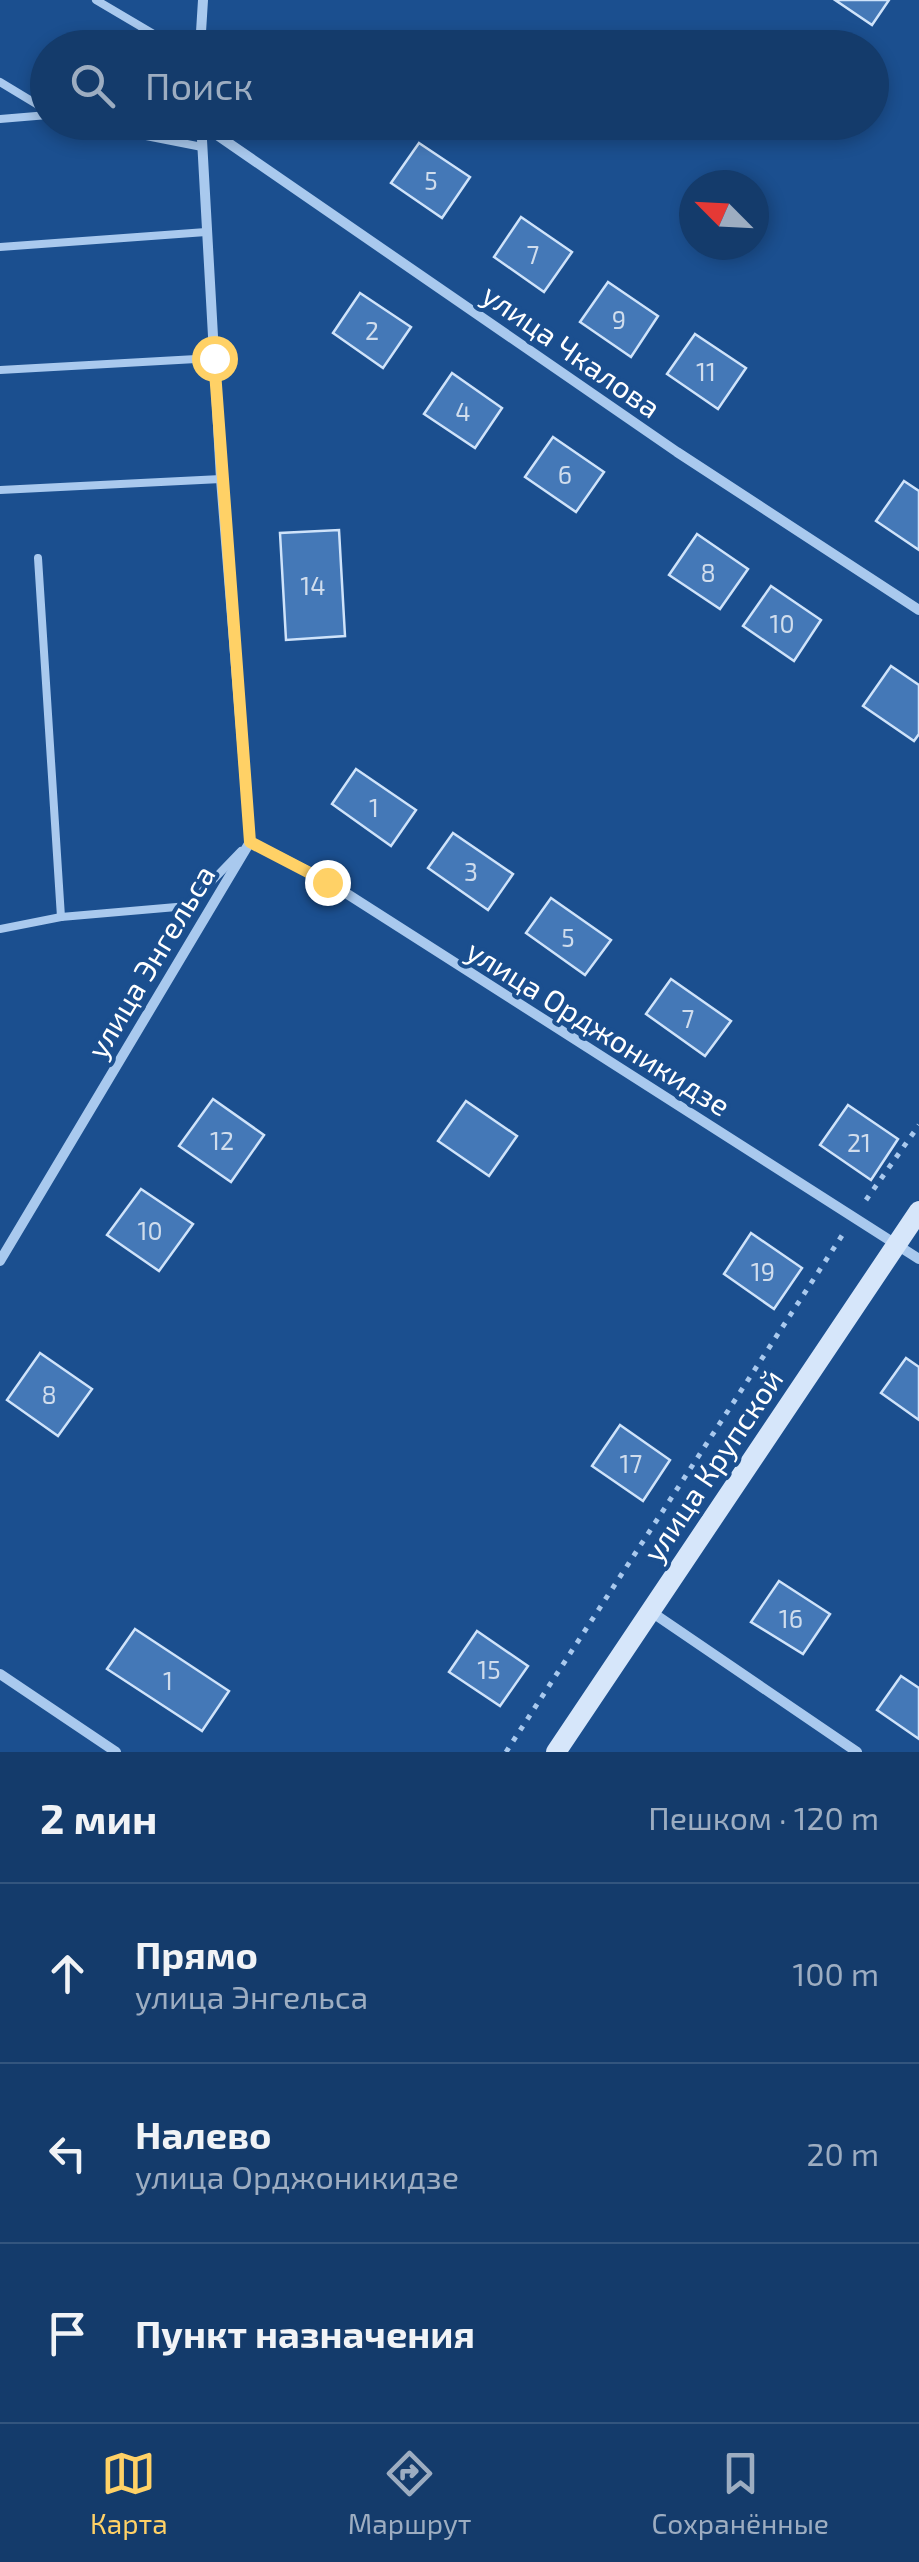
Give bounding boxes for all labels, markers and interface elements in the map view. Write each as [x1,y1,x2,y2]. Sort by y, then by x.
search box [30,30,889,140]
icon: search [65,58,120,113]
text: Поиск [145,62,254,108]
house number: 5 [424,165,438,195]
north arrow [679,170,769,260]
house number: 7 [527,239,540,269]
street label: улица Чкалова [475,275,668,426]
house number: 9 [612,304,626,334]
house number: 2 [365,315,379,345]
route start [192,336,238,382]
house number: 11 [696,356,716,386]
house number: 4 [455,396,471,426]
house number: 6 [558,459,572,489]
house number: 8 [700,557,716,587]
house number: 14 [300,570,326,600]
house number: 10 [769,608,795,638]
house number: 1 [369,792,379,822]
house number: 3 [464,856,478,886]
street label: улица Энгельса [78,858,223,1065]
route end [305,860,351,906]
house number: 5 [561,922,575,952]
street label: улица Орджоникидзе [460,931,737,1124]
house number: 7 [682,1003,695,1033]
house number: 12 [210,1125,234,1155]
house number: 21 [847,1127,871,1157]
house number: 10 [137,1215,163,1245]
house number: 19 [751,1256,775,1286]
street label: улица Крупской [634,1362,791,1569]
house number: 8 [41,1379,57,1409]
house number: 17 [620,1448,643,1478]
house number: 16 [779,1603,803,1633]
house number: 15 [477,1654,501,1684]
house number: 1 [163,1665,173,1695]
text: 2 мин [40,1792,157,1842]
text: Пешком · 120 m [648,1798,879,1836]
text: Прямо [135,1931,258,1977]
icon: ahead [40,1946,95,2001]
text: 100 m [793,1954,879,1992]
text: улица Энгельса [135,1977,368,2015]
text: Налево [135,2111,271,2157]
icon: left [40,2126,95,2181]
text: 20 m [807,2134,879,2172]
text: улица Орджоникидзе [135,2157,459,2195]
icon: arrive [40,2306,95,2361]
text: Пункт назначения [135,2310,475,2356]
tab: Карта [90,2446,168,2540]
tab: Маршрут [348,2446,472,2540]
tab: Сохранённые [652,2446,829,2540]

